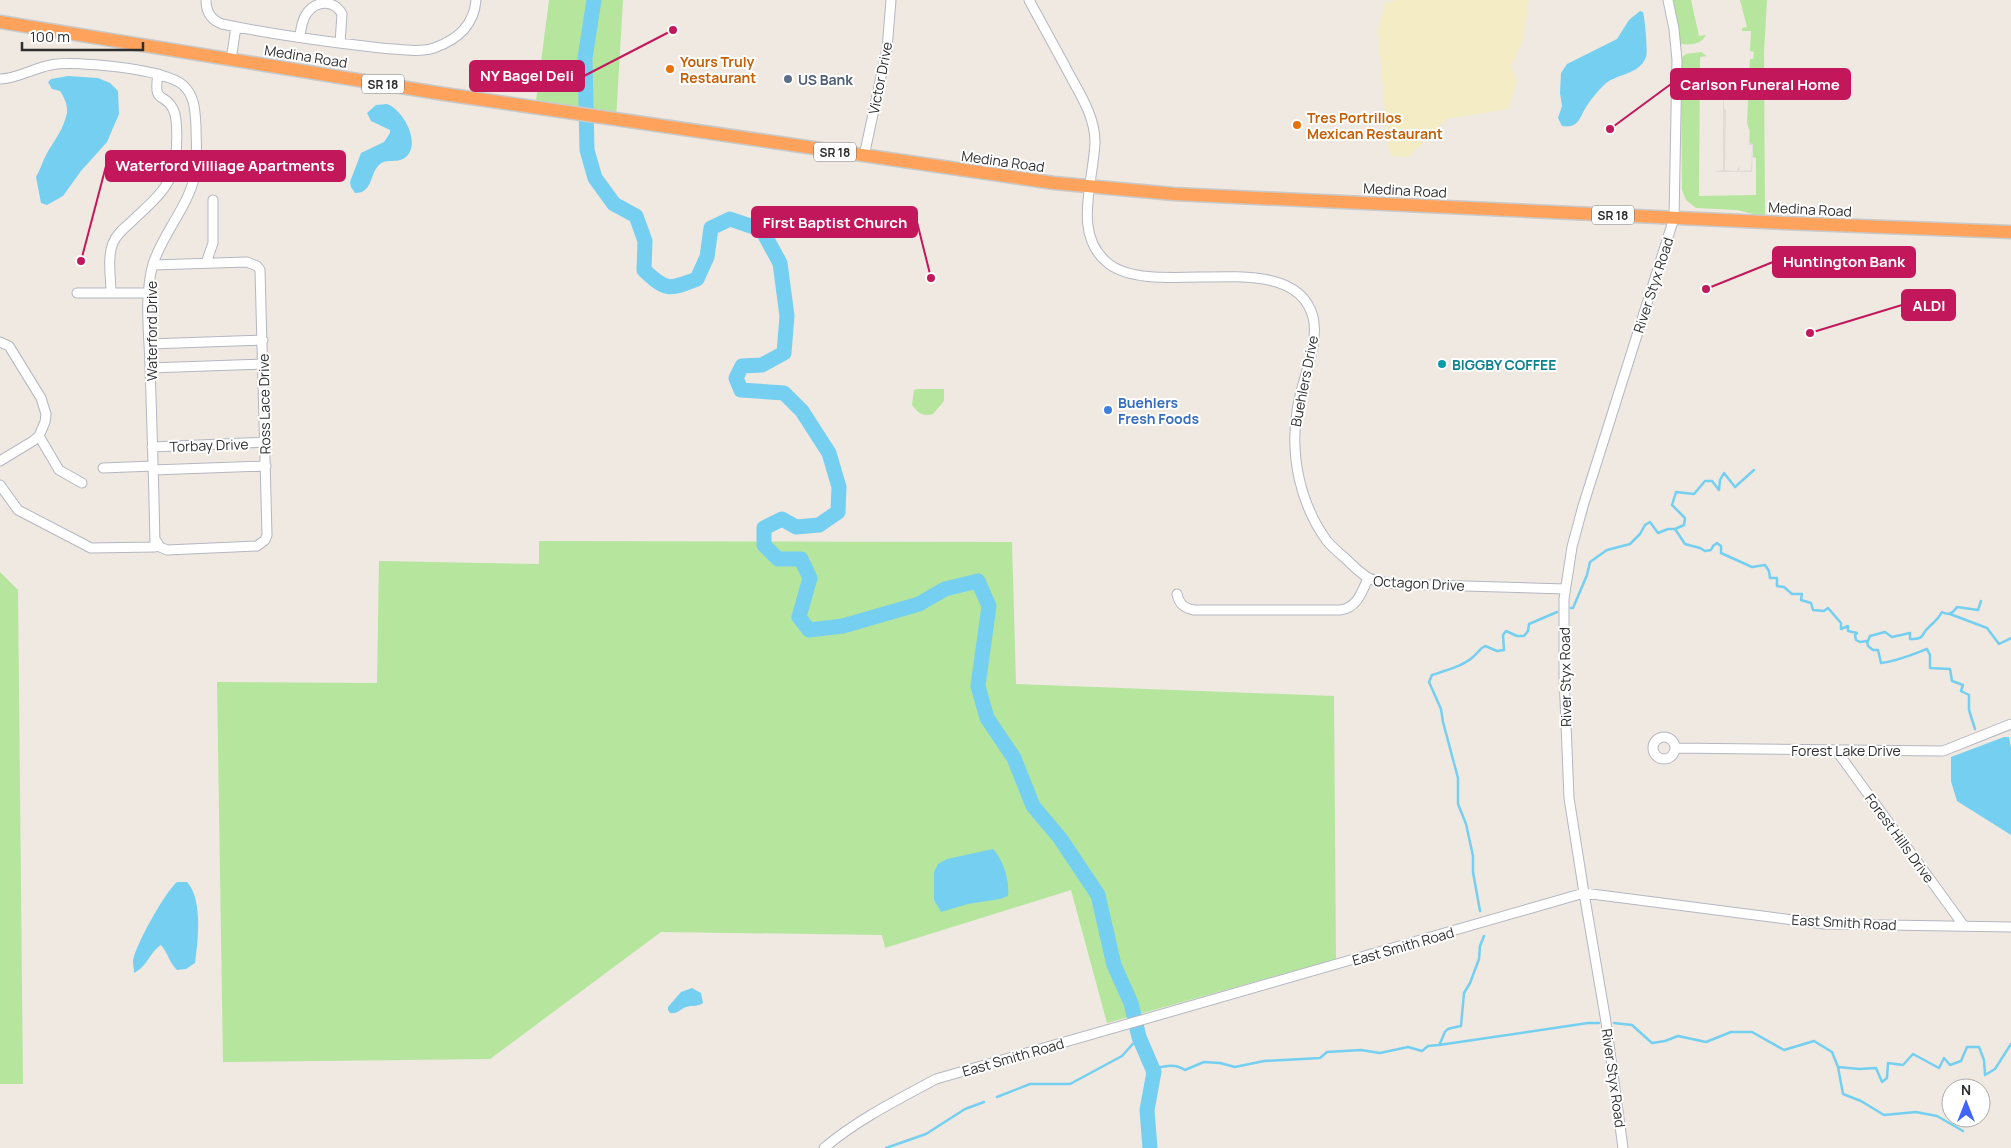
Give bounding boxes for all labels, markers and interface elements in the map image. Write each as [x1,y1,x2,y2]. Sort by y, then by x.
scale bar [22,20,144,52]
text: 100 m [30,26,70,47]
street label: Medina Road [263,40,349,72]
street label: Victor Drive [864,40,896,116]
place label: Yours Truly Restaurant [680,52,756,87]
callout: NY Bagel Deli [470,61,584,91]
marker: Yours Truly Restaurant [664,63,676,75]
text: NY Bagel Deli [480,65,574,86]
callout: Carlson Funeral Home [1671,69,1850,99]
place label: US Bank [798,70,853,89]
marker: US Bank [782,73,794,85]
road number: SR 18 [362,74,404,94]
text: Carlson Funeral Home [1680,74,1840,95]
place label: Tres Portrillos Mexican Restaurant [1307,108,1443,143]
marker: Tres Portrillos Mexican Restaurant [1291,119,1303,131]
road number: SR 18 [814,142,856,162]
street label: Medina Road [960,146,1046,176]
callout: Waterford Villiage Apartments [106,151,345,181]
text: Waterford Villiage Apartments [115,155,335,176]
street label: Medina Road [1363,178,1447,202]
street label: Medina Road [1768,197,1852,221]
road number: SR 18 [1592,206,1634,224]
callout: First Baptist Church [752,207,917,237]
text: First Baptist Church [763,212,907,233]
street label: River Styx Road [1629,235,1677,335]
callout: Huntington Bank [1773,247,1915,277]
text: Huntington Bank [1783,251,1906,272]
street label: Waterford Drive [142,281,161,381]
callout: ALDI [1902,290,1955,320]
text: ALDI [1913,295,1945,316]
street label: Buehlers Drive [1286,334,1322,428]
street label: Ross Lace Drive [254,353,274,455]
place label: BIGGBY COFFEE [1452,355,1556,374]
marker: BIGGBY COFFEE [1436,358,1448,370]
place label: Buehlers Fresh Foods [1118,393,1199,428]
marker: Buehlers Fresh Foods [1102,404,1114,416]
street label: Torbay Drive [169,434,249,456]
street label: Octagon Drive [1373,571,1465,595]
street label: River Styx Road [1555,627,1575,727]
street label: Forest Lake Drive [1791,741,1901,760]
street label: Forest Hills Drive [1861,789,1939,887]
street label: East Smith Road [1791,910,1897,934]
street label: East Smith Road [1350,922,1456,970]
street label: River Styx Road [1598,1027,1630,1129]
street label: East Smith Road [960,1033,1066,1081]
north arrow [1941,1078,1991,1128]
text: N [1961,1080,1971,1099]

